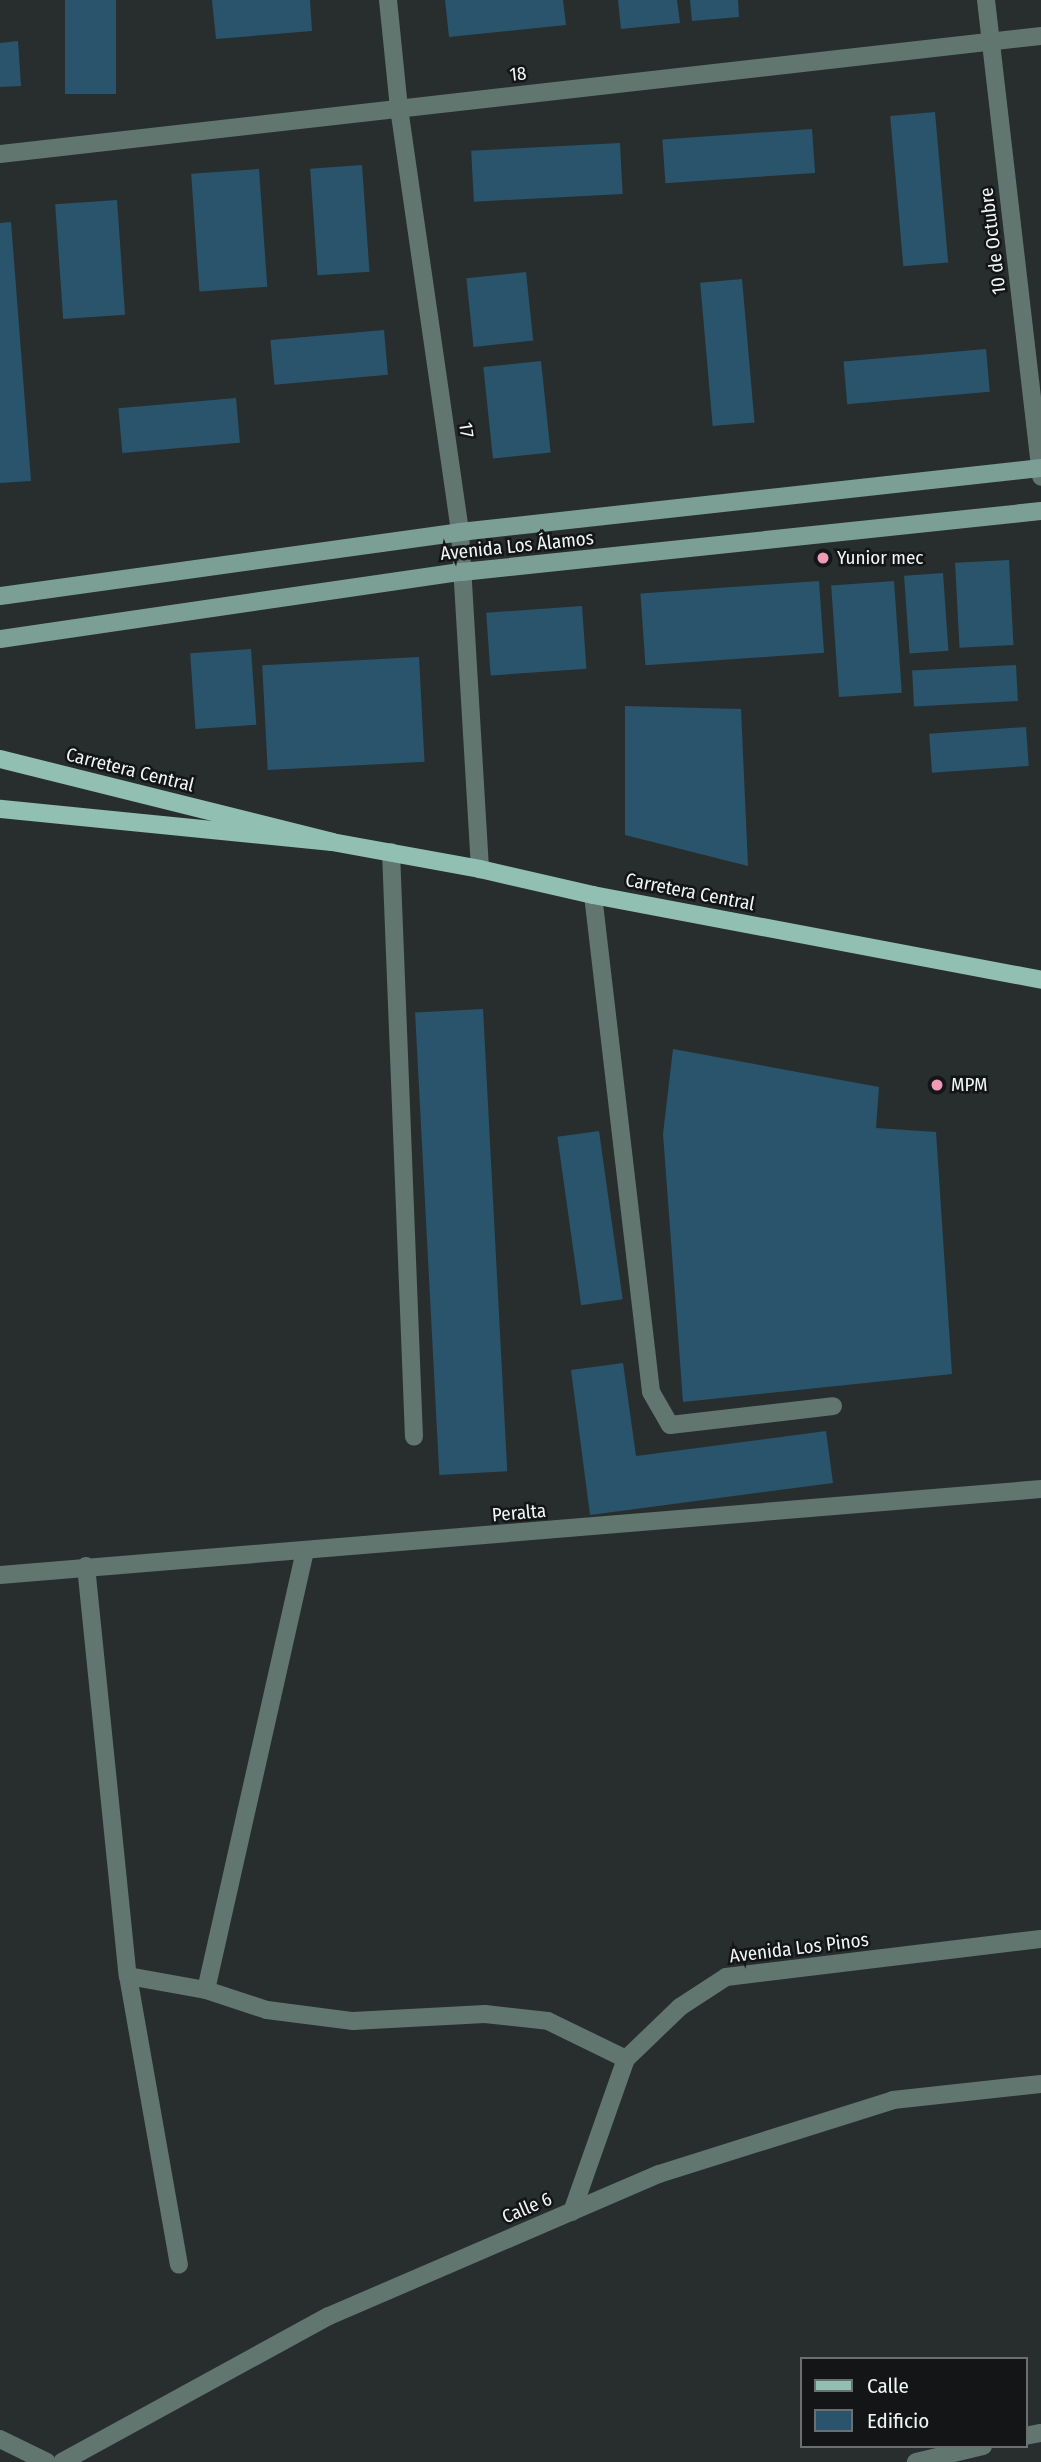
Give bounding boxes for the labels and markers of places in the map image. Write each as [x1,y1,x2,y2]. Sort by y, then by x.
place label: Yunior mec [837,547,923,569]
marker: Yunior mec [815,550,831,566]
place label: MPM [951,1074,987,1096]
marker: MPM [929,1077,945,1093]

